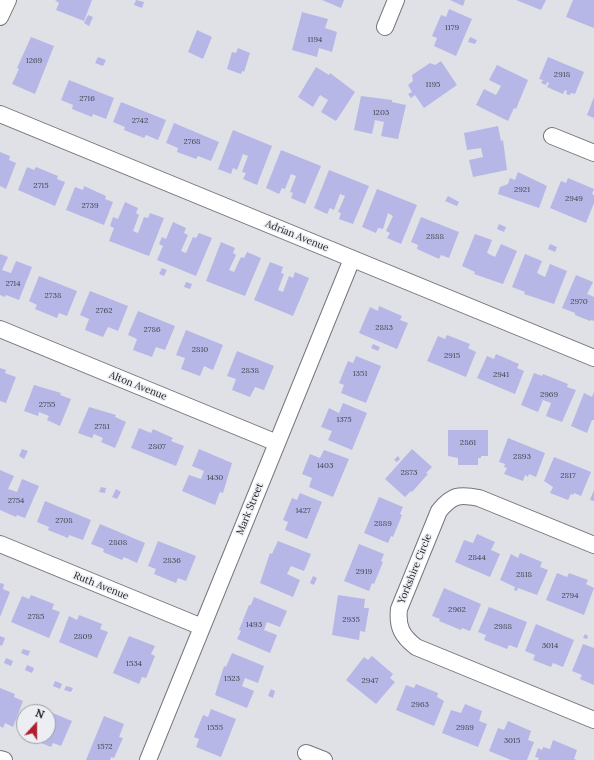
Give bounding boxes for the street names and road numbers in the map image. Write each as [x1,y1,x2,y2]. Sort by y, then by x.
street label: Adrian Avenue [264,218,330,254]
street label: Alton Avenue [107,369,169,403]
street label: Mark Street [234,481,266,537]
street label: Yorkshire Circle [395,532,435,606]
street label: Ruth Avenue [72,569,130,603]

